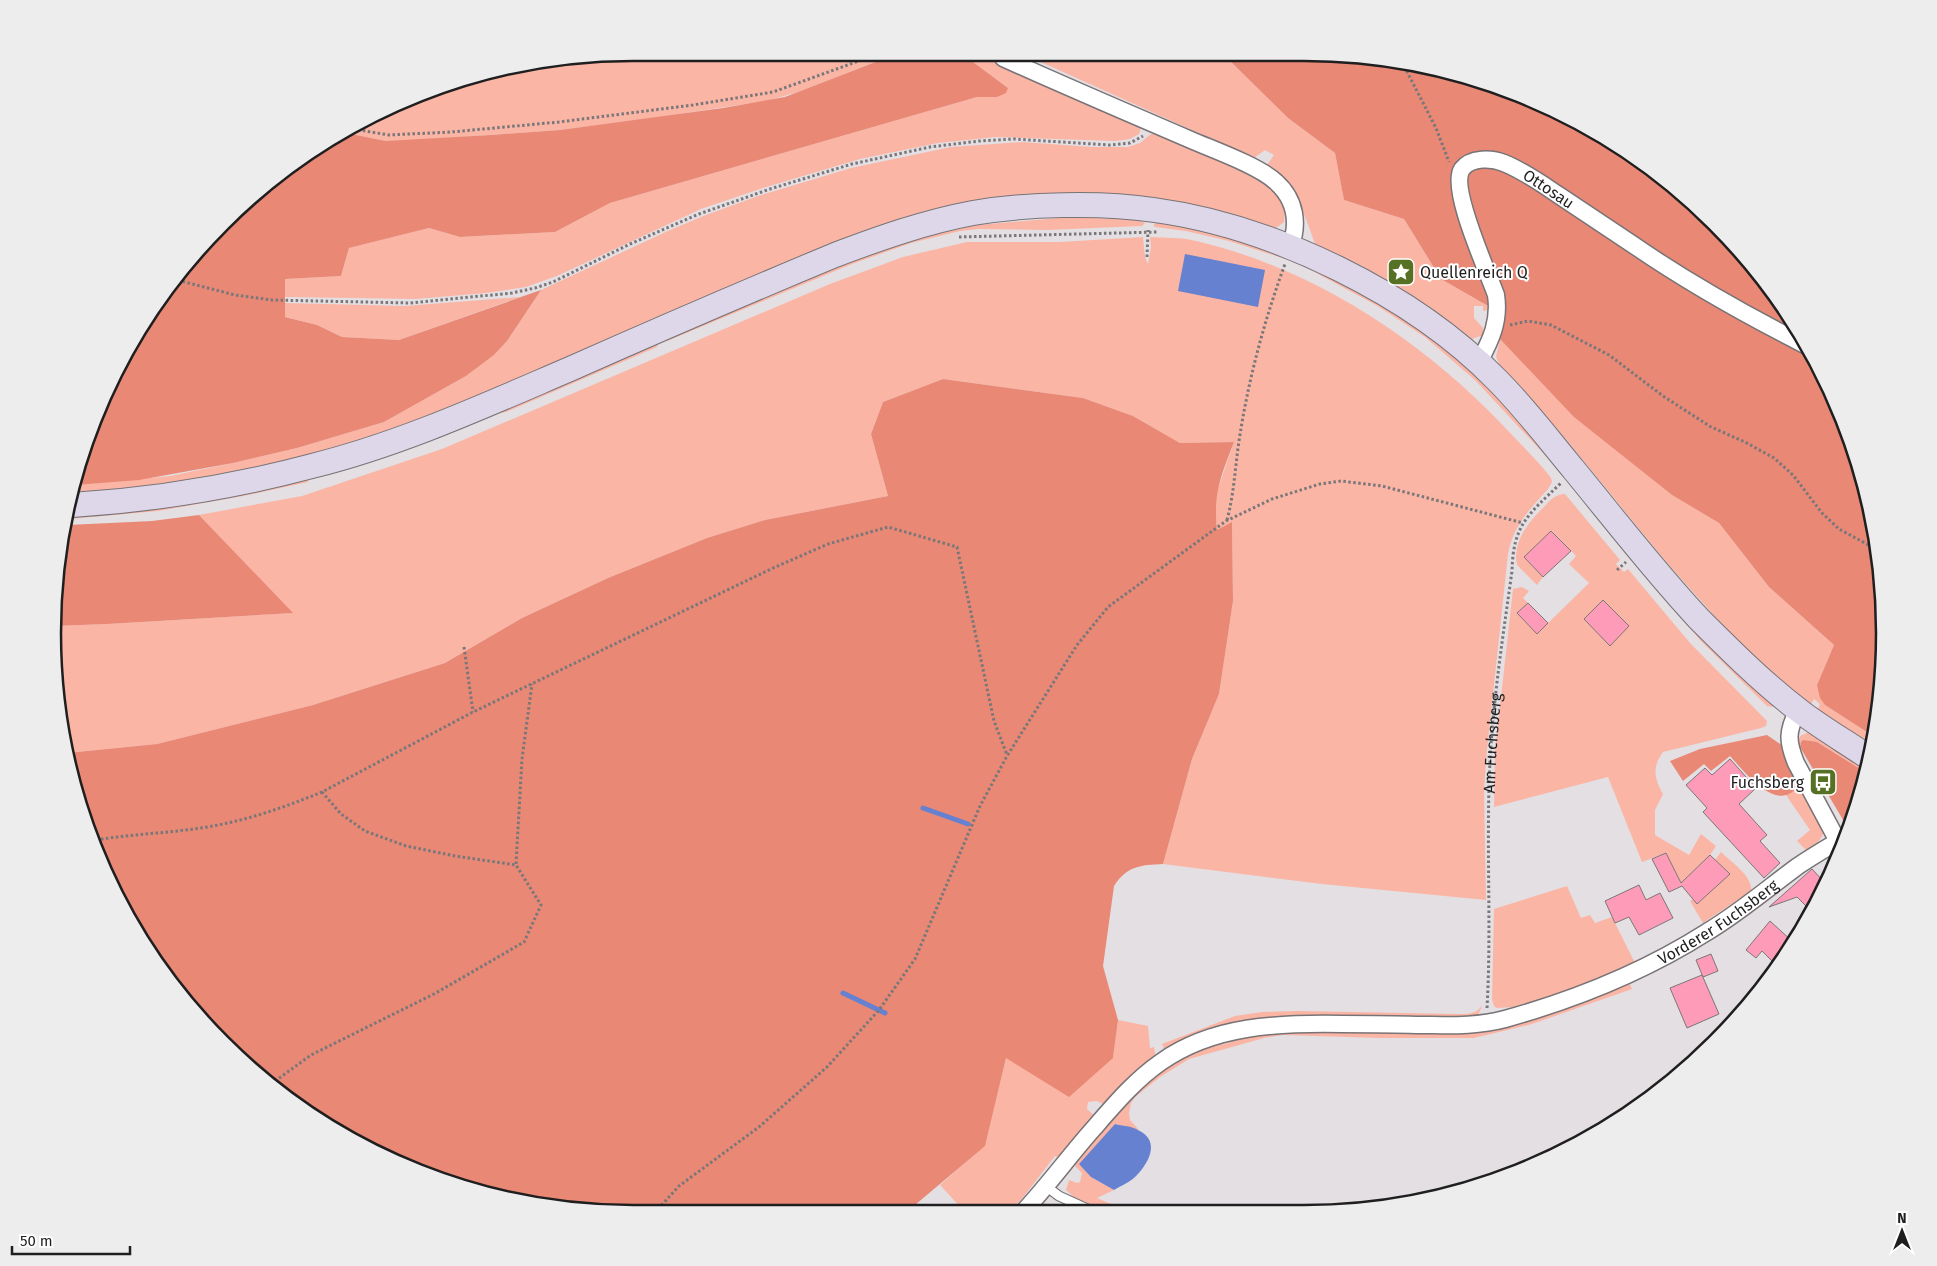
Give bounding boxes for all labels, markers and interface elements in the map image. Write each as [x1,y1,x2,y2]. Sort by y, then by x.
street label: Ottosau [1520,165,1578,213]
place icon: Quellenreich Q [1386,257,1416,287]
place label: Quellenreich Q [1420,263,1528,282]
street label: Am Fuchsberg [1480,691,1506,794]
bus stop icon: Fuchsberg [1808,767,1838,797]
place label: Fuchsberg [1730,773,1805,792]
street label: Vorderer Fuchsberg [1655,875,1783,969]
north arrow [1877,1206,1927,1256]
text: N [1897,1210,1907,1227]
scale bar [12,1224,130,1256]
text: 50 m [20,1232,53,1250]

